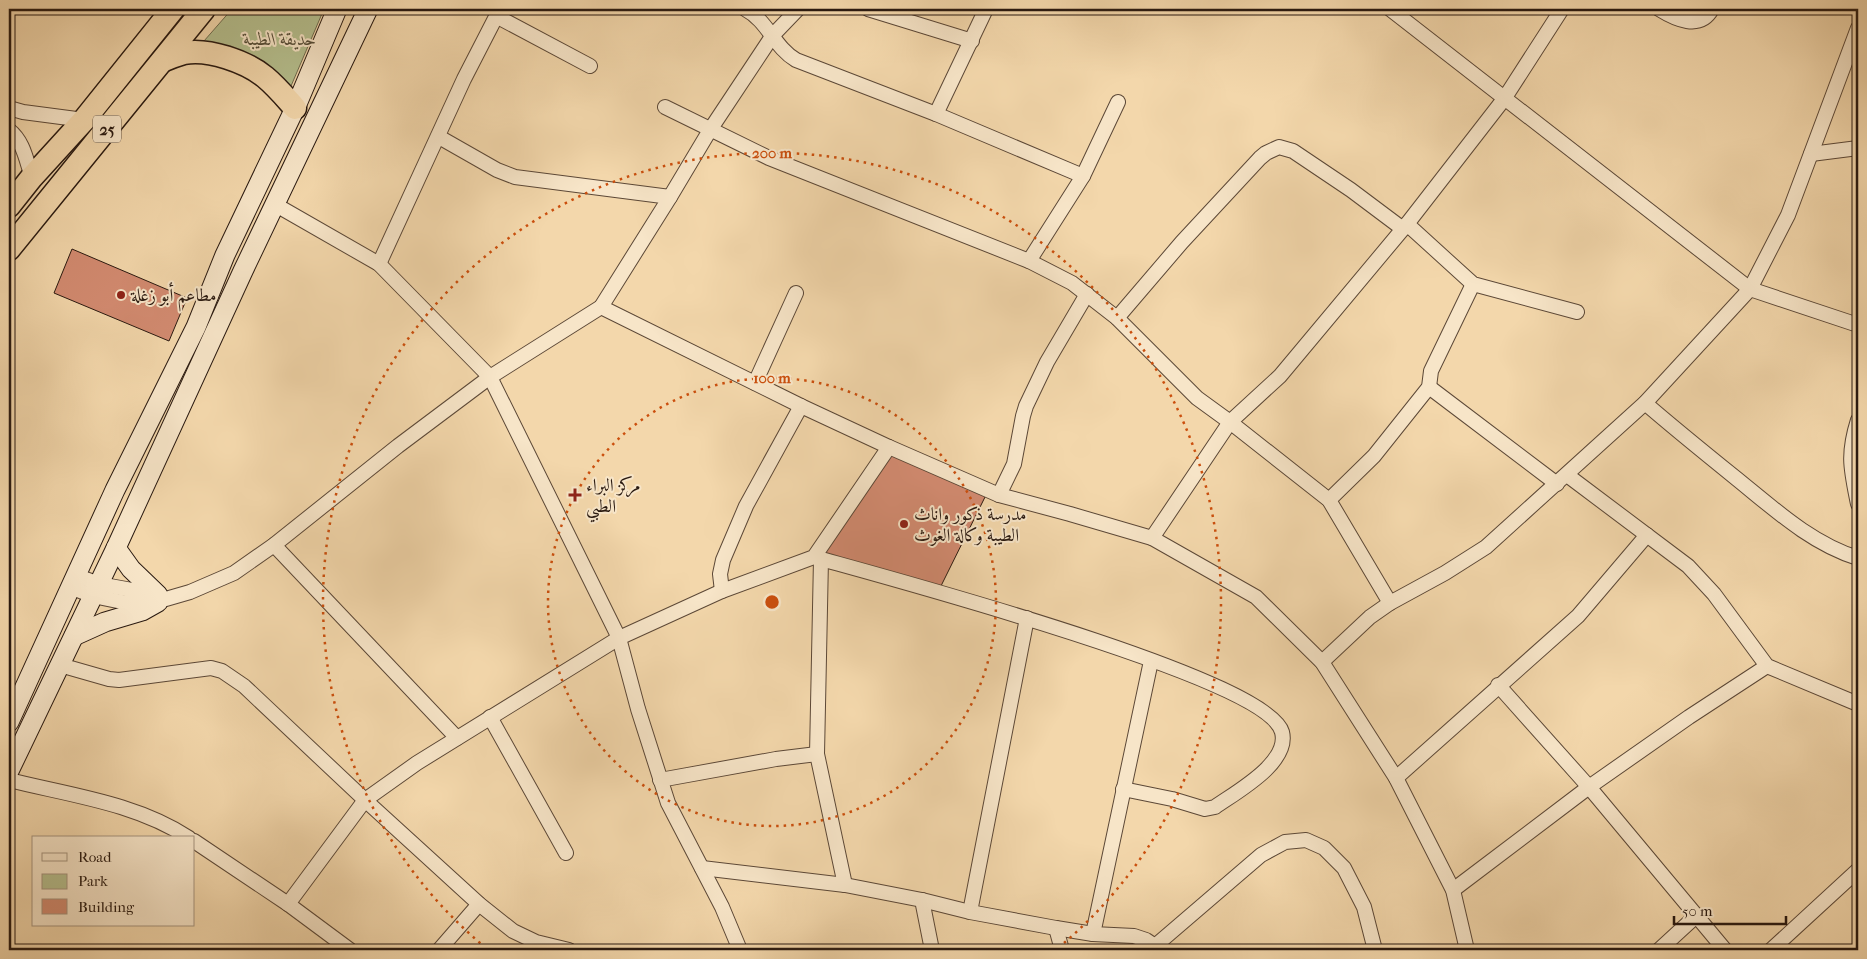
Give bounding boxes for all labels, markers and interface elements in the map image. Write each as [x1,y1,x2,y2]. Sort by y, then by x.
park label: حديقة الطيبة [242,29,316,50]
road number: 25 [93,116,121,142]
text: 200 m [752,144,792,162]
place label: مطاعم أبو زغلة [130,282,216,312]
marker: مطاعم أبو زغلة [115,289,127,301]
text: 100 m [753,369,791,387]
place label: مركز البراء الطبي [586,475,640,523]
marker: مركز البراء الطبي [568,488,582,502]
place label: مدرسة ذكور واناث الطيبة وكالة الغوث [914,504,1027,546]
marker: مدرسة ذكور واناث الطيبة وكالة الغوث [898,518,910,530]
centre of rings [763,593,781,611]
legend [32,836,195,926]
text: Road [78,848,112,866]
text: Park [78,872,108,890]
scale bar [1674,894,1787,926]
text: Building [78,898,135,916]
text: 50 m [1682,902,1713,920]

